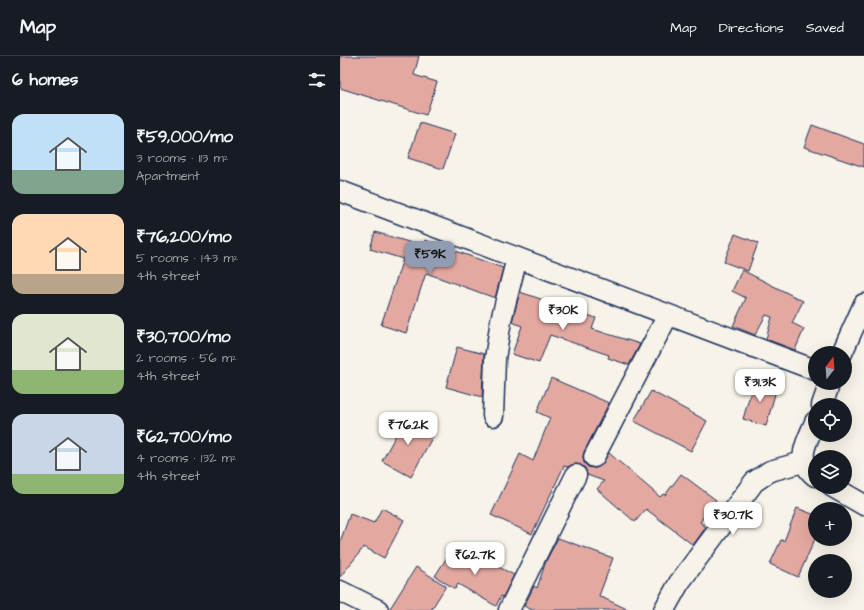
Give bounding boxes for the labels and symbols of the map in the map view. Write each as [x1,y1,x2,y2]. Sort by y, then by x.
pin: ₹59K [406,241,454,275]
pin: ₹30K [539,297,587,331]
north arrow [808,346,852,390]
pin: ₹31.3K [727,369,793,403]
pin: ₹76.2K [375,412,441,446]
pin: ₹30.7K [700,502,766,536]
pin: ₹62.7K [442,542,508,576]

